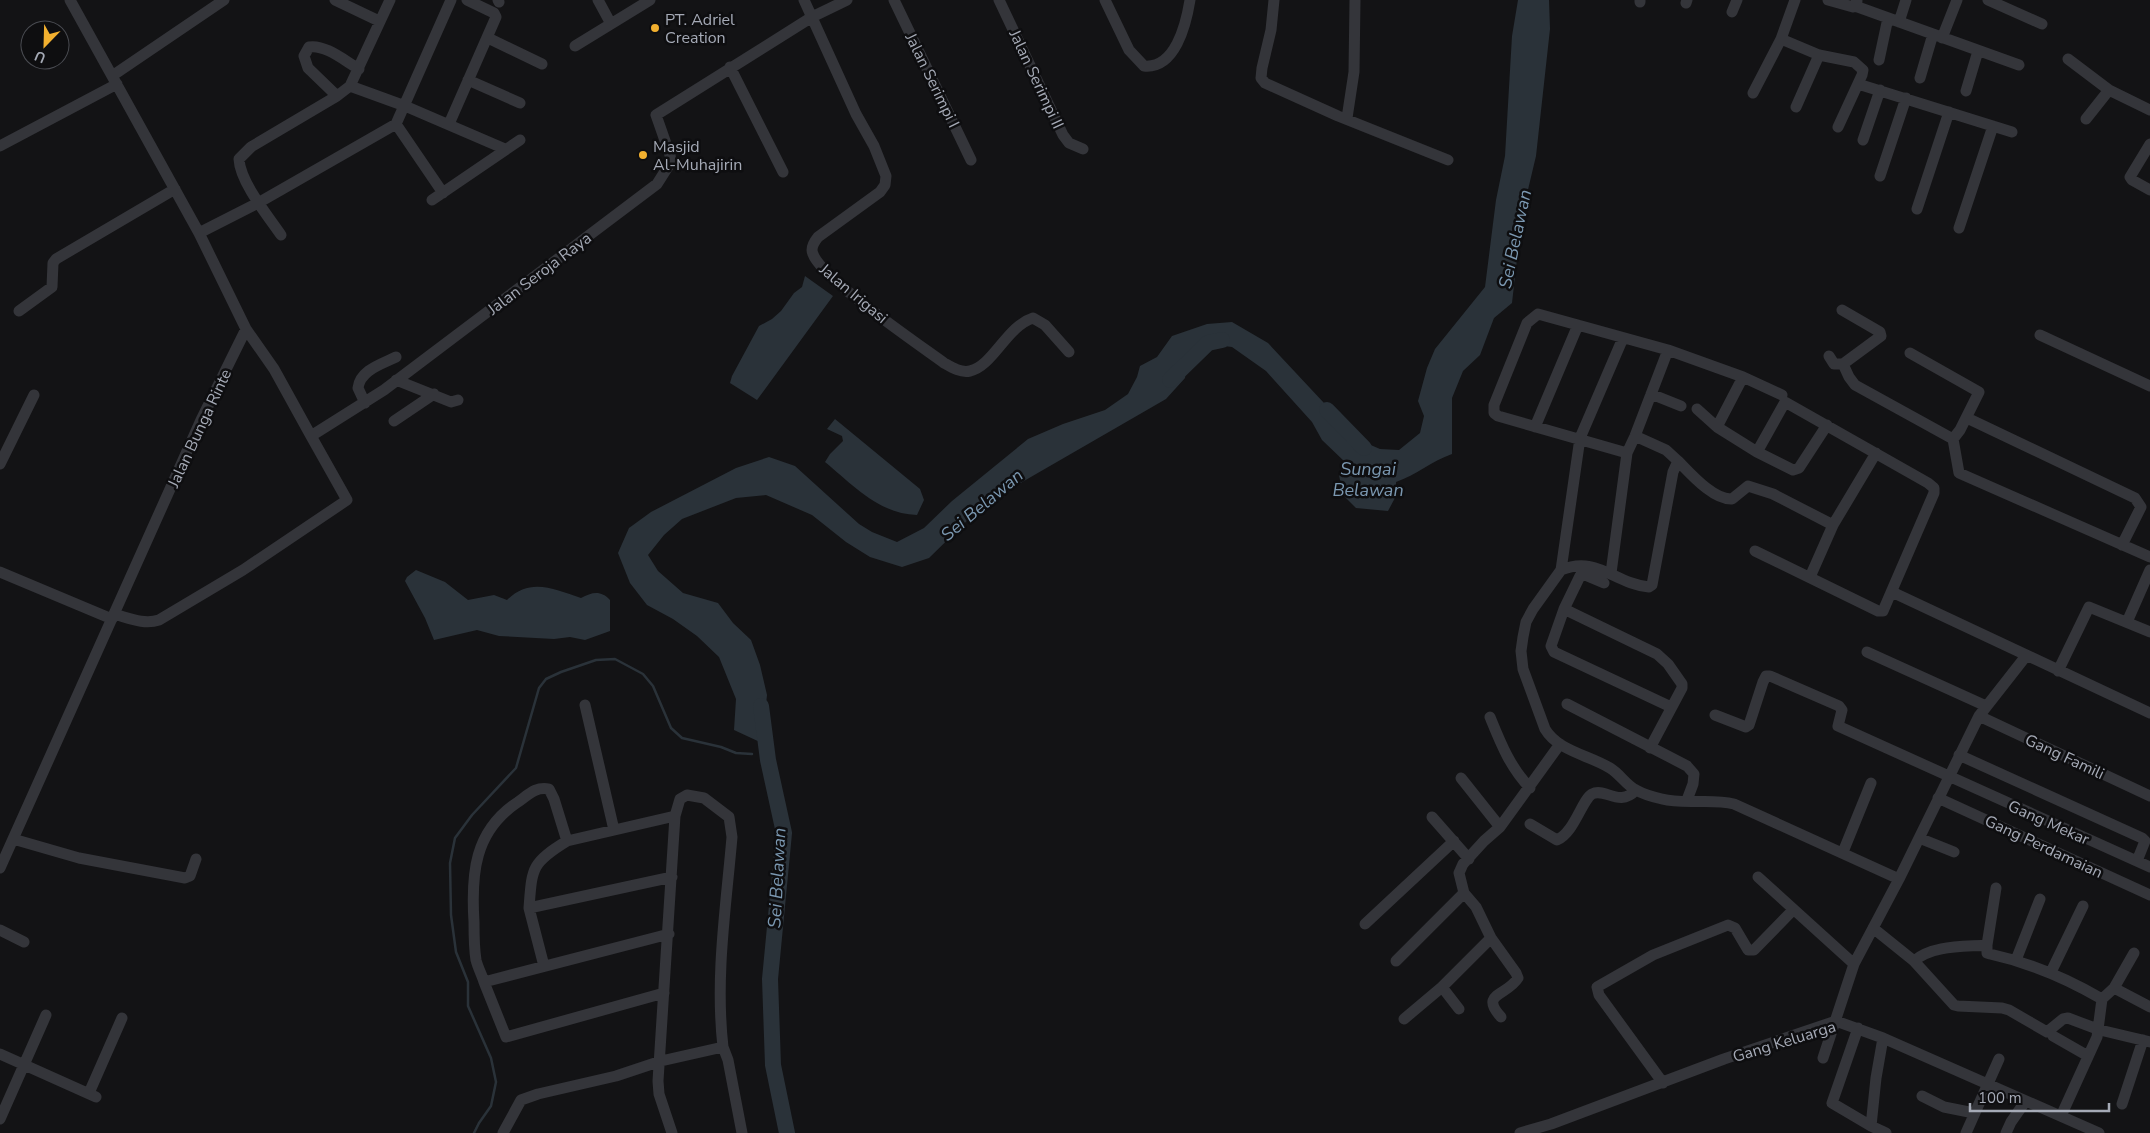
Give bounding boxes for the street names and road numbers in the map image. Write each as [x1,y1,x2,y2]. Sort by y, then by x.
street label: Jalan Serimpi II [1003,25,1069,133]
street label: Jalan Serimpi I [899,29,965,131]
street label: Jalan Seroja Raya [482,227,596,321]
street label: Jalan Irigasi [814,258,892,329]
street label: Jalan Bunga Rinte [162,366,237,492]
street label: Gang Famili [2021,729,2108,785]
street label: Gang Mekar [2004,795,2093,851]
street label: Gang Perdamaian [1981,810,2106,884]
street label: Gang Keluarga [1730,1016,1839,1068]

